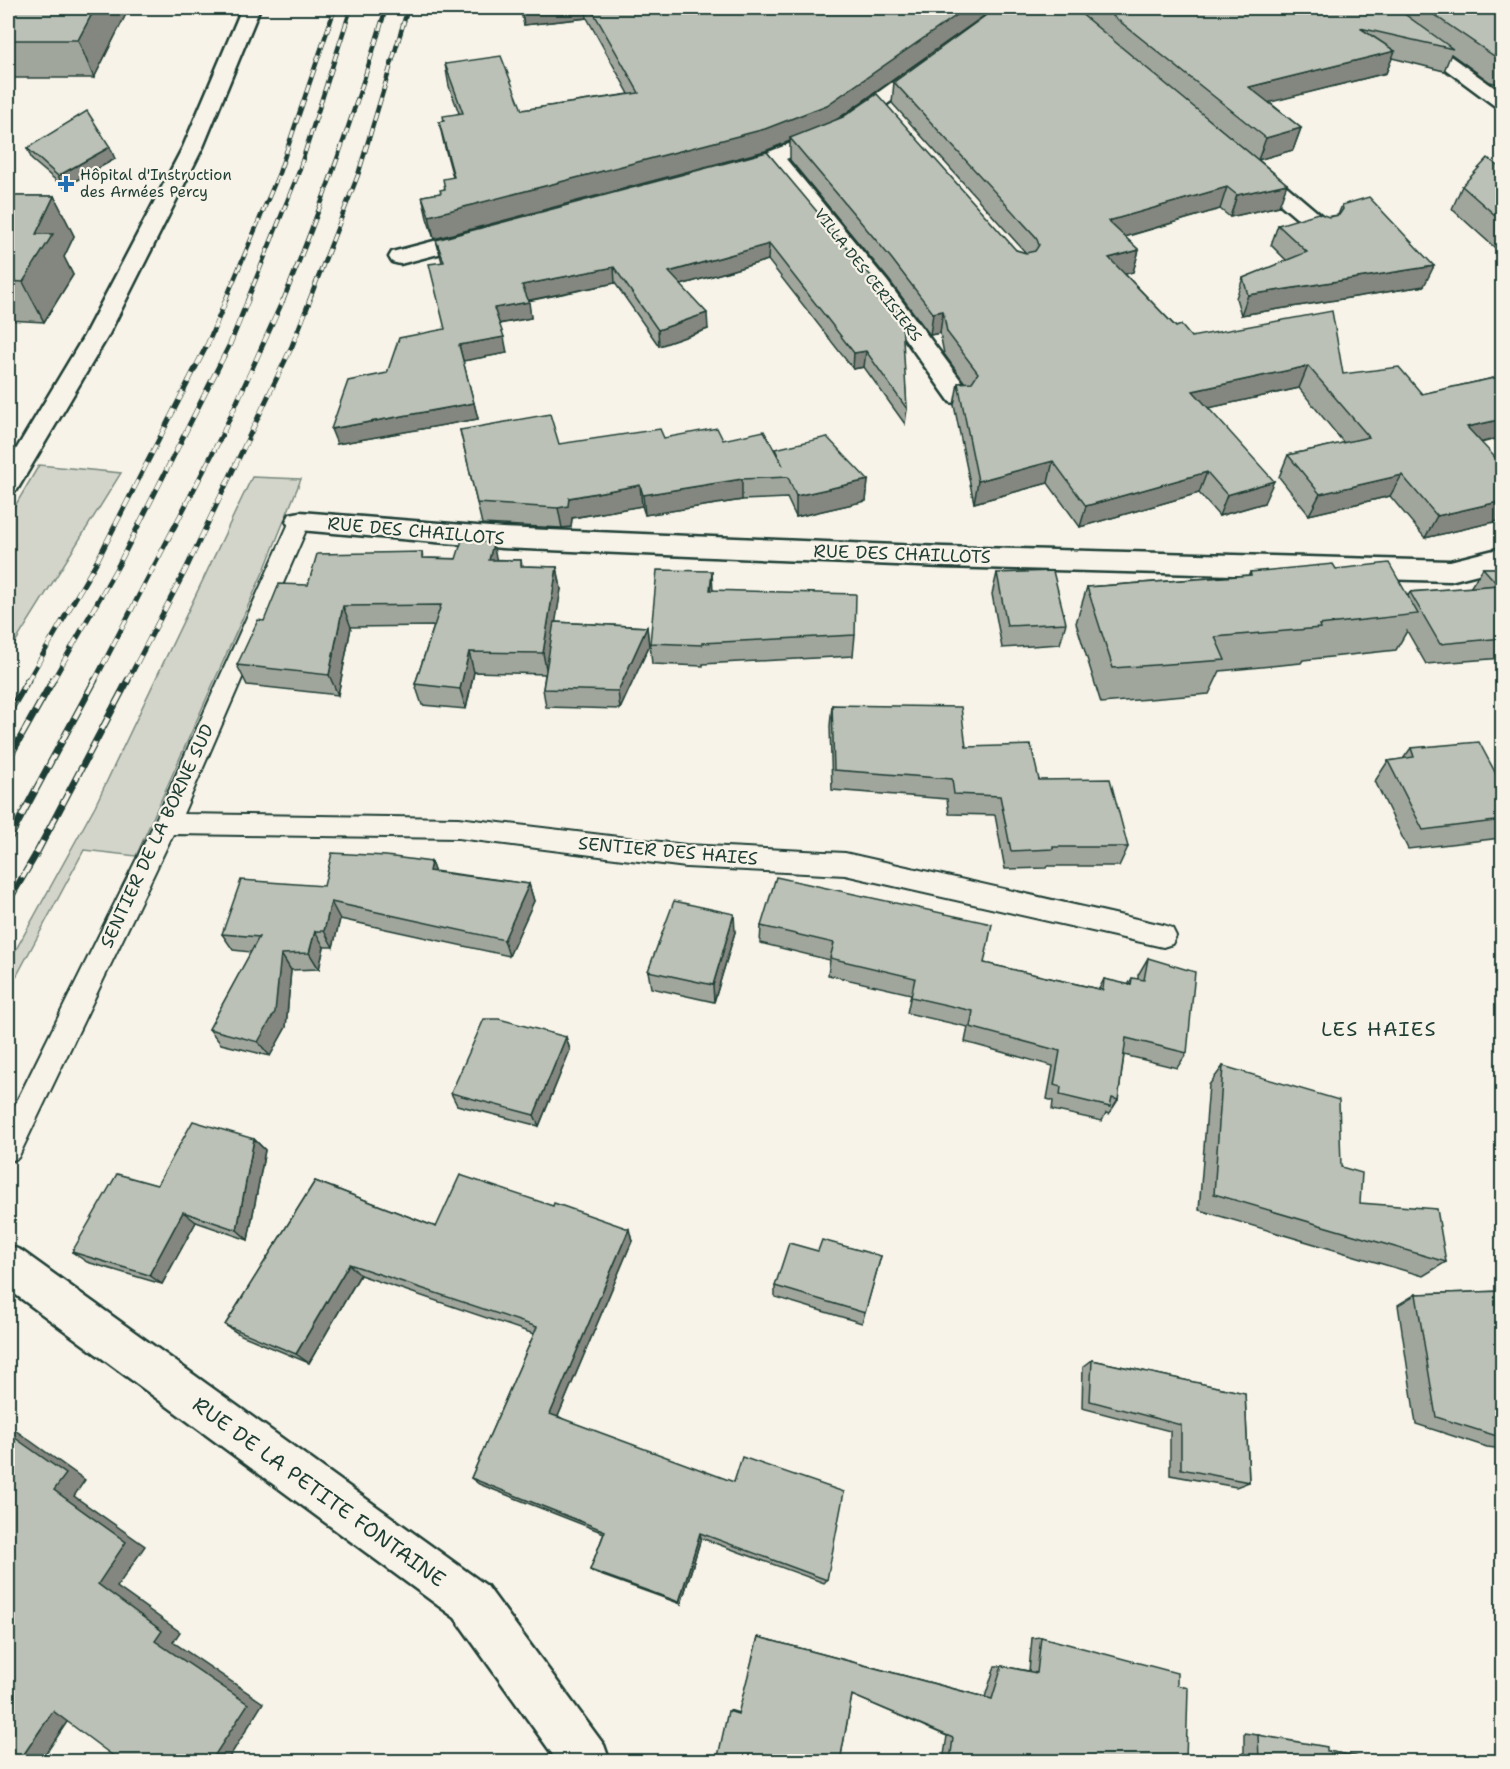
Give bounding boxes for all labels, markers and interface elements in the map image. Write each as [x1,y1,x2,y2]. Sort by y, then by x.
place label: Hôpital d'Instruction des Armées Percy [80,165,232,202]
marker: Hôpital d'Instruction des Armées Percy [57,175,75,193]
street label: VILLA DES CERISIERS [810,204,926,346]
street label: RUE DES CHAILLOTS [327,511,505,551]
street label: RUE DES CHAILLOTS [813,539,991,569]
street label: SENTIER DE LA BORNE SUD [94,720,220,952]
street label: SENTIER DES HAIES [577,831,759,871]
district label: LES HAIES [1321,1016,1437,1042]
street label: RUE DE LA PETITE FONTAINE [187,1391,451,1593]

